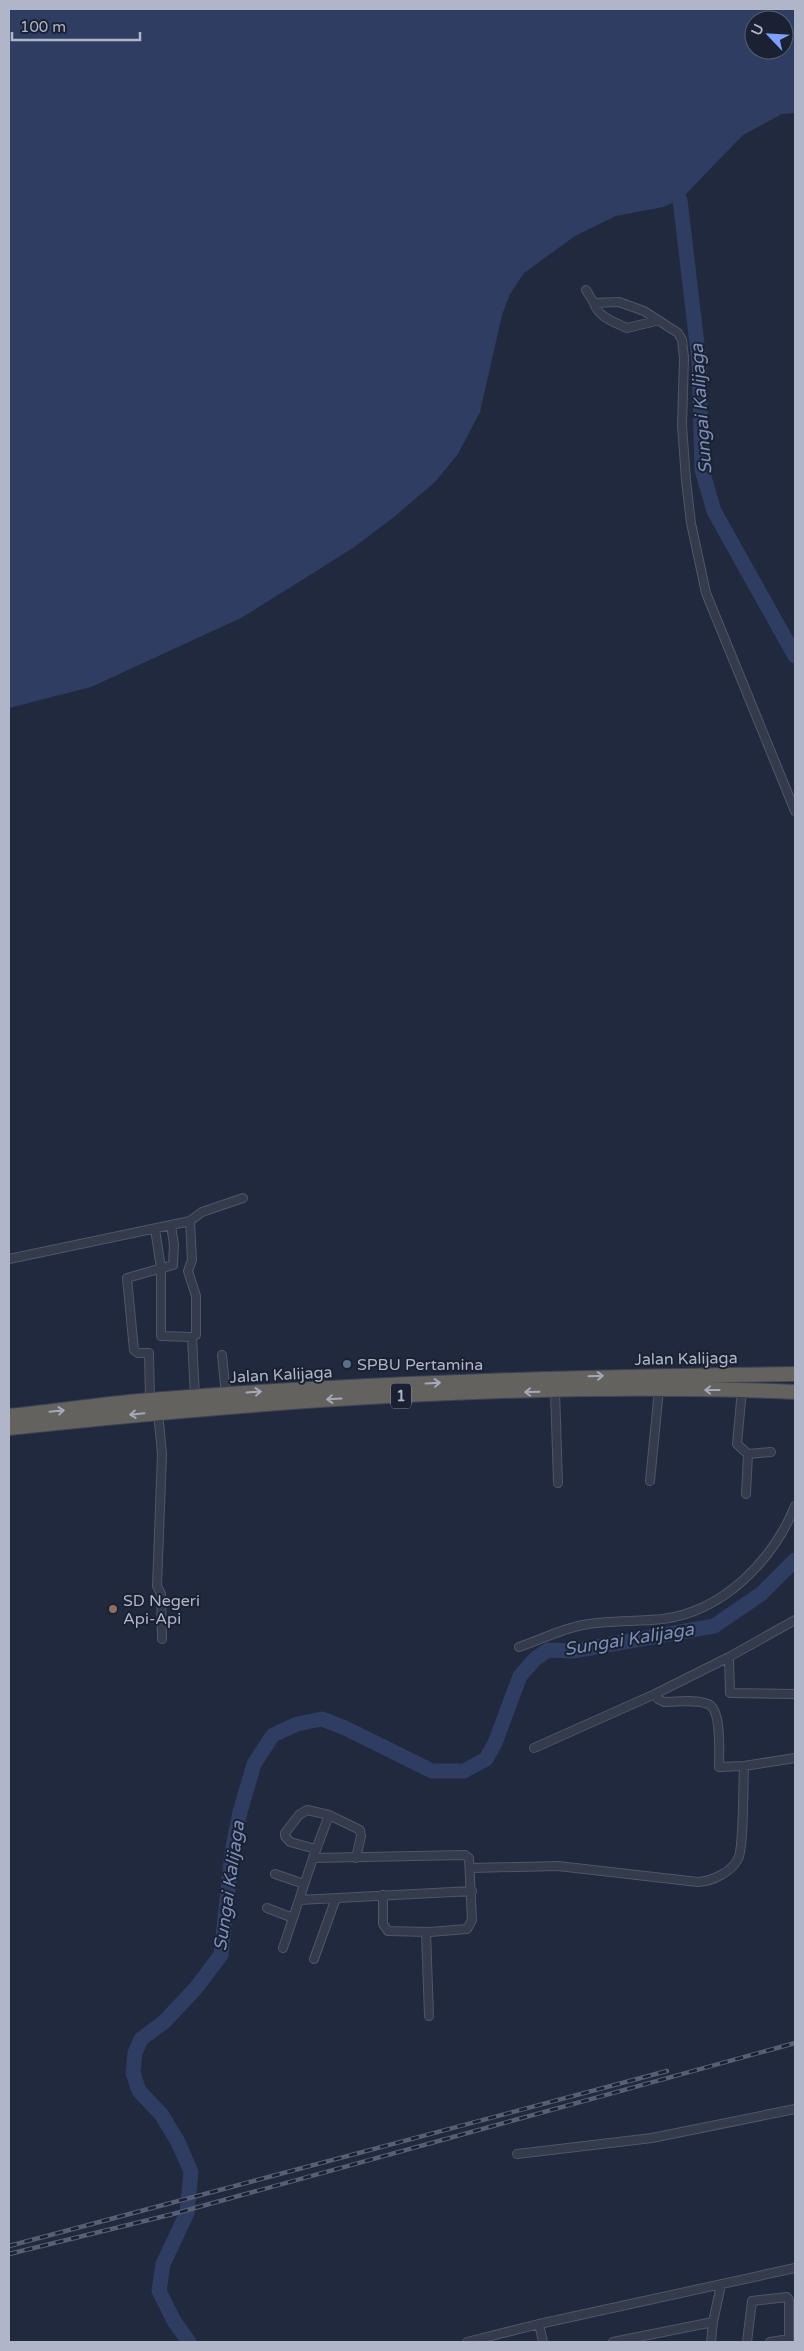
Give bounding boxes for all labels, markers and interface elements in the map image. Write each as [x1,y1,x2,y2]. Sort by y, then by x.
scale bar [12,10,140,42]
north arrow [744,10,794,60]
text: 100 m [20,18,66,36]
text: U [748,21,768,38]
water label: Sungai Kalijaga [685,342,717,475]
street label: Jalan Kalijaga [634,1348,738,1370]
place label: SPBU Pertamina [357,1355,483,1375]
marker: SPBU Pertamina [341,1358,353,1370]
street label: Jalan Kalijaga [229,1362,333,1388]
one-way arrow [588,1372,604,1381]
one-way arrow [425,1379,441,1388]
road number: 1 [391,1384,411,1408]
one-way arrow [704,1385,720,1395]
one-way arrow [524,1387,540,1396]
one-way arrow [246,1388,262,1397]
one-way arrow [326,1394,342,1403]
one-way arrow [49,1406,65,1416]
one-way arrow [130,1409,146,1419]
place label: SD Negeri Api-Api [123,1591,200,1629]
marker: SD Negeri Api-Api [107,1603,119,1615]
water label: Sungai Kalijaga [563,1618,696,1660]
water label: Sungai Kalijaga [209,1819,249,1952]

